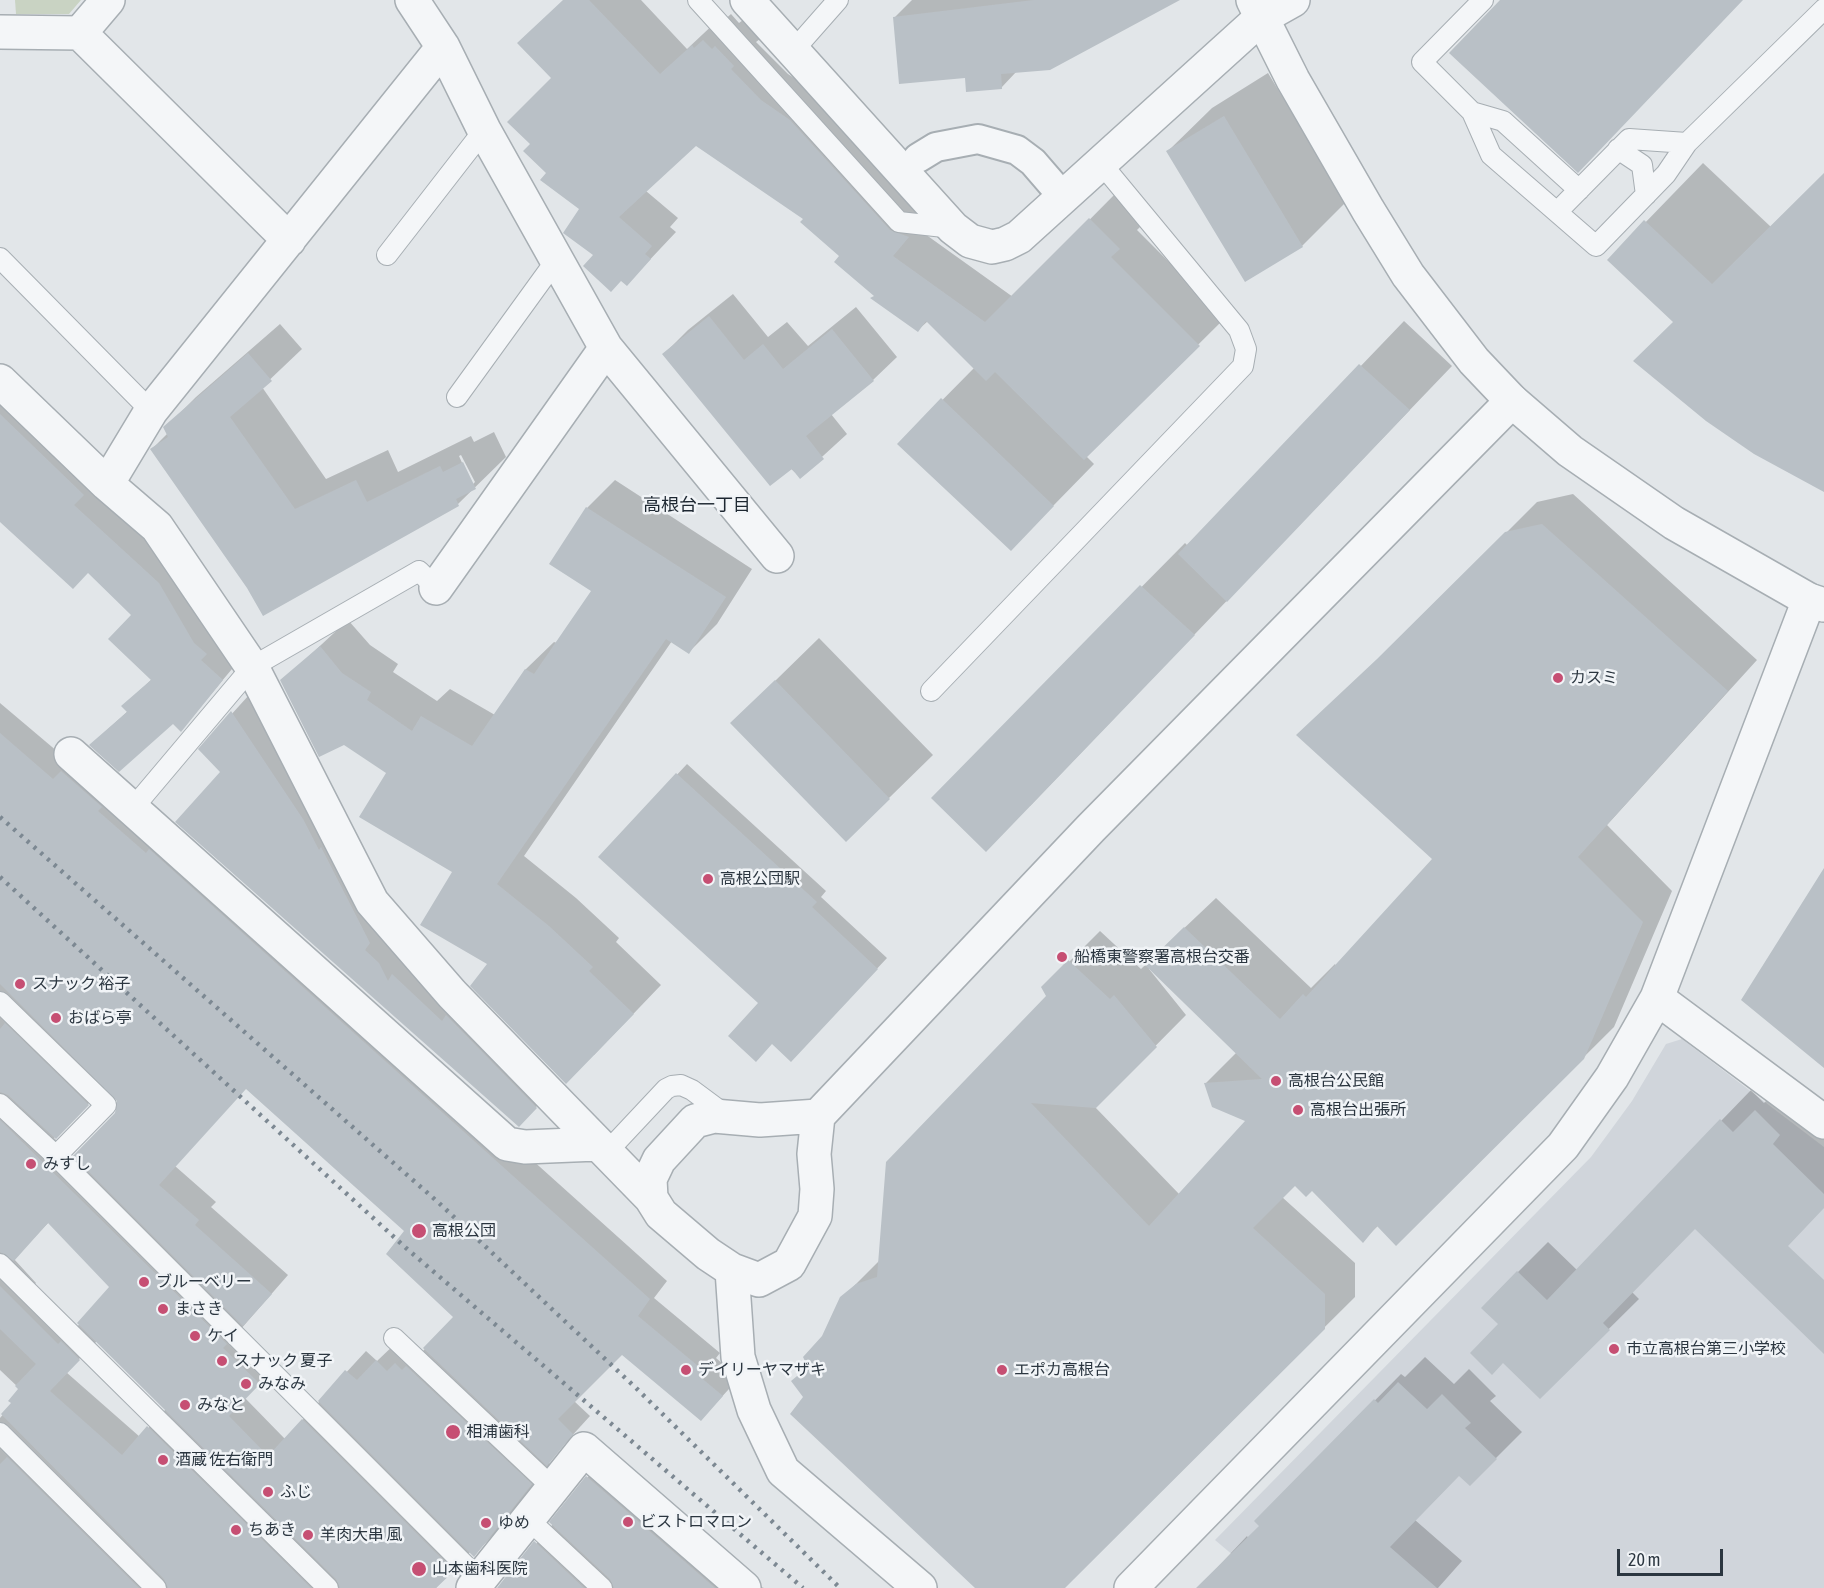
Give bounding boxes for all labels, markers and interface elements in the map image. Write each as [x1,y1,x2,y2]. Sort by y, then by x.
district label: 高根台一丁目 [643,494,751,516]
place label: カスミ [1570,668,1618,688]
marker: カスミ [1551,671,1565,685]
place label: 高根公団駅 [720,869,800,889]
marker: 高根公団駅 [701,872,715,886]
place label: 船橋東警察署高根台交番 [1074,947,1250,967]
marker: 船橋東警察署高根台交番 [1055,950,1069,964]
place label: スナック 裕子 [32,974,130,994]
marker: スナック 裕子 [13,977,27,991]
place label: おばら亭 [68,1008,132,1028]
marker: おばら亭 [49,1011,63,1025]
place label: 高根台公民館 [1288,1071,1384,1091]
marker: 高根台公民館 [1269,1074,1283,1088]
place label: 高根台出張所 [1310,1100,1406,1120]
marker: 高根台出張所 [1291,1103,1305,1117]
place label: みすし [43,1154,91,1174]
marker: みすし [24,1157,38,1171]
place label: 高根公団 [432,1221,496,1241]
marker: 高根公団 [410,1222,428,1240]
place label: ブルーベリー [156,1272,252,1292]
marker: ブルーベリー [137,1275,151,1289]
place label: まさき [175,1299,223,1319]
marker: まさき [156,1302,170,1316]
place label: ケイ [207,1326,239,1346]
marker: ケイ [188,1329,202,1343]
place label: 市立高根台第三小学校 [1626,1339,1786,1359]
marker: 市立高根台第三小学校 [1607,1342,1621,1356]
place label: スナック 夏子 [234,1351,332,1371]
marker: スナック 夏子 [215,1354,229,1368]
place label: デイリーヤマザキ [698,1360,826,1380]
place label: エポカ高根台 [1014,1360,1110,1380]
marker: デイリーヤマザキ [679,1363,693,1377]
marker: エポカ高根台 [995,1363,1009,1377]
place label: みなみ [258,1374,306,1394]
marker: みなみ [239,1377,253,1391]
place label: みなと [197,1395,245,1415]
marker: みなと [178,1398,192,1412]
place label: 相浦歯科 [466,1422,530,1442]
marker: 相浦歯科 [444,1423,462,1441]
place label: 酒蔵 佐右衛門 [175,1450,273,1470]
marker: 酒蔵 佐右衛門 [156,1453,170,1467]
place label: ふじ [280,1482,312,1502]
marker: ふじ [261,1485,275,1499]
place label: ビストロマロン [640,1512,752,1532]
place label: ゆめ [498,1513,530,1533]
marker: ビストロマロン [621,1515,635,1529]
marker: ゆめ [479,1516,493,1530]
place label: ちあき [248,1520,296,1540]
marker: ちあき [229,1523,243,1537]
place label: 羊肉大串 風 [320,1525,402,1545]
marker: 羊肉大串 風 [301,1528,315,1542]
scale bar [1620,1537,1726,1575]
text: 20 m [1628,1549,1660,1570]
place label: 山本歯科医院 [432,1559,528,1579]
marker: 山本歯科医院 [410,1560,428,1578]

